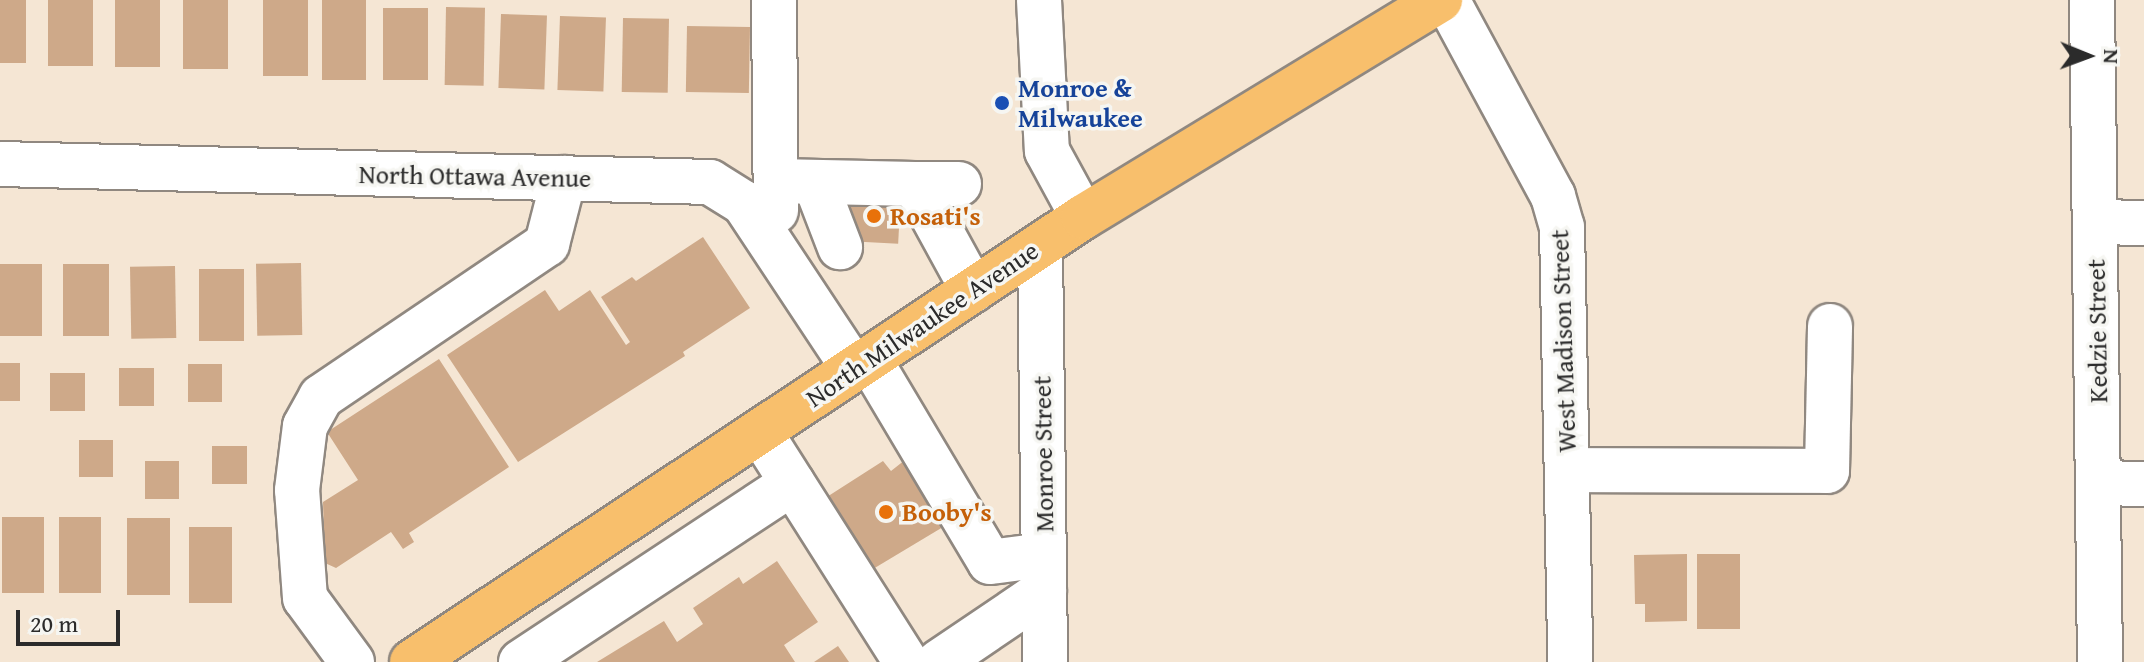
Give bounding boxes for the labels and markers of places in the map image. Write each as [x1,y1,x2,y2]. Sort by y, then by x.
place label: Monroe & Milwaukee [1018,72,1143,134]
marker: Monroe & Milwaukee [993,94,1011,112]
place label: Rosati's [890,200,981,232]
marker: Rosati's [865,207,883,225]
place label: Booby's [902,496,992,528]
marker: Booby's [877,503,895,521]

